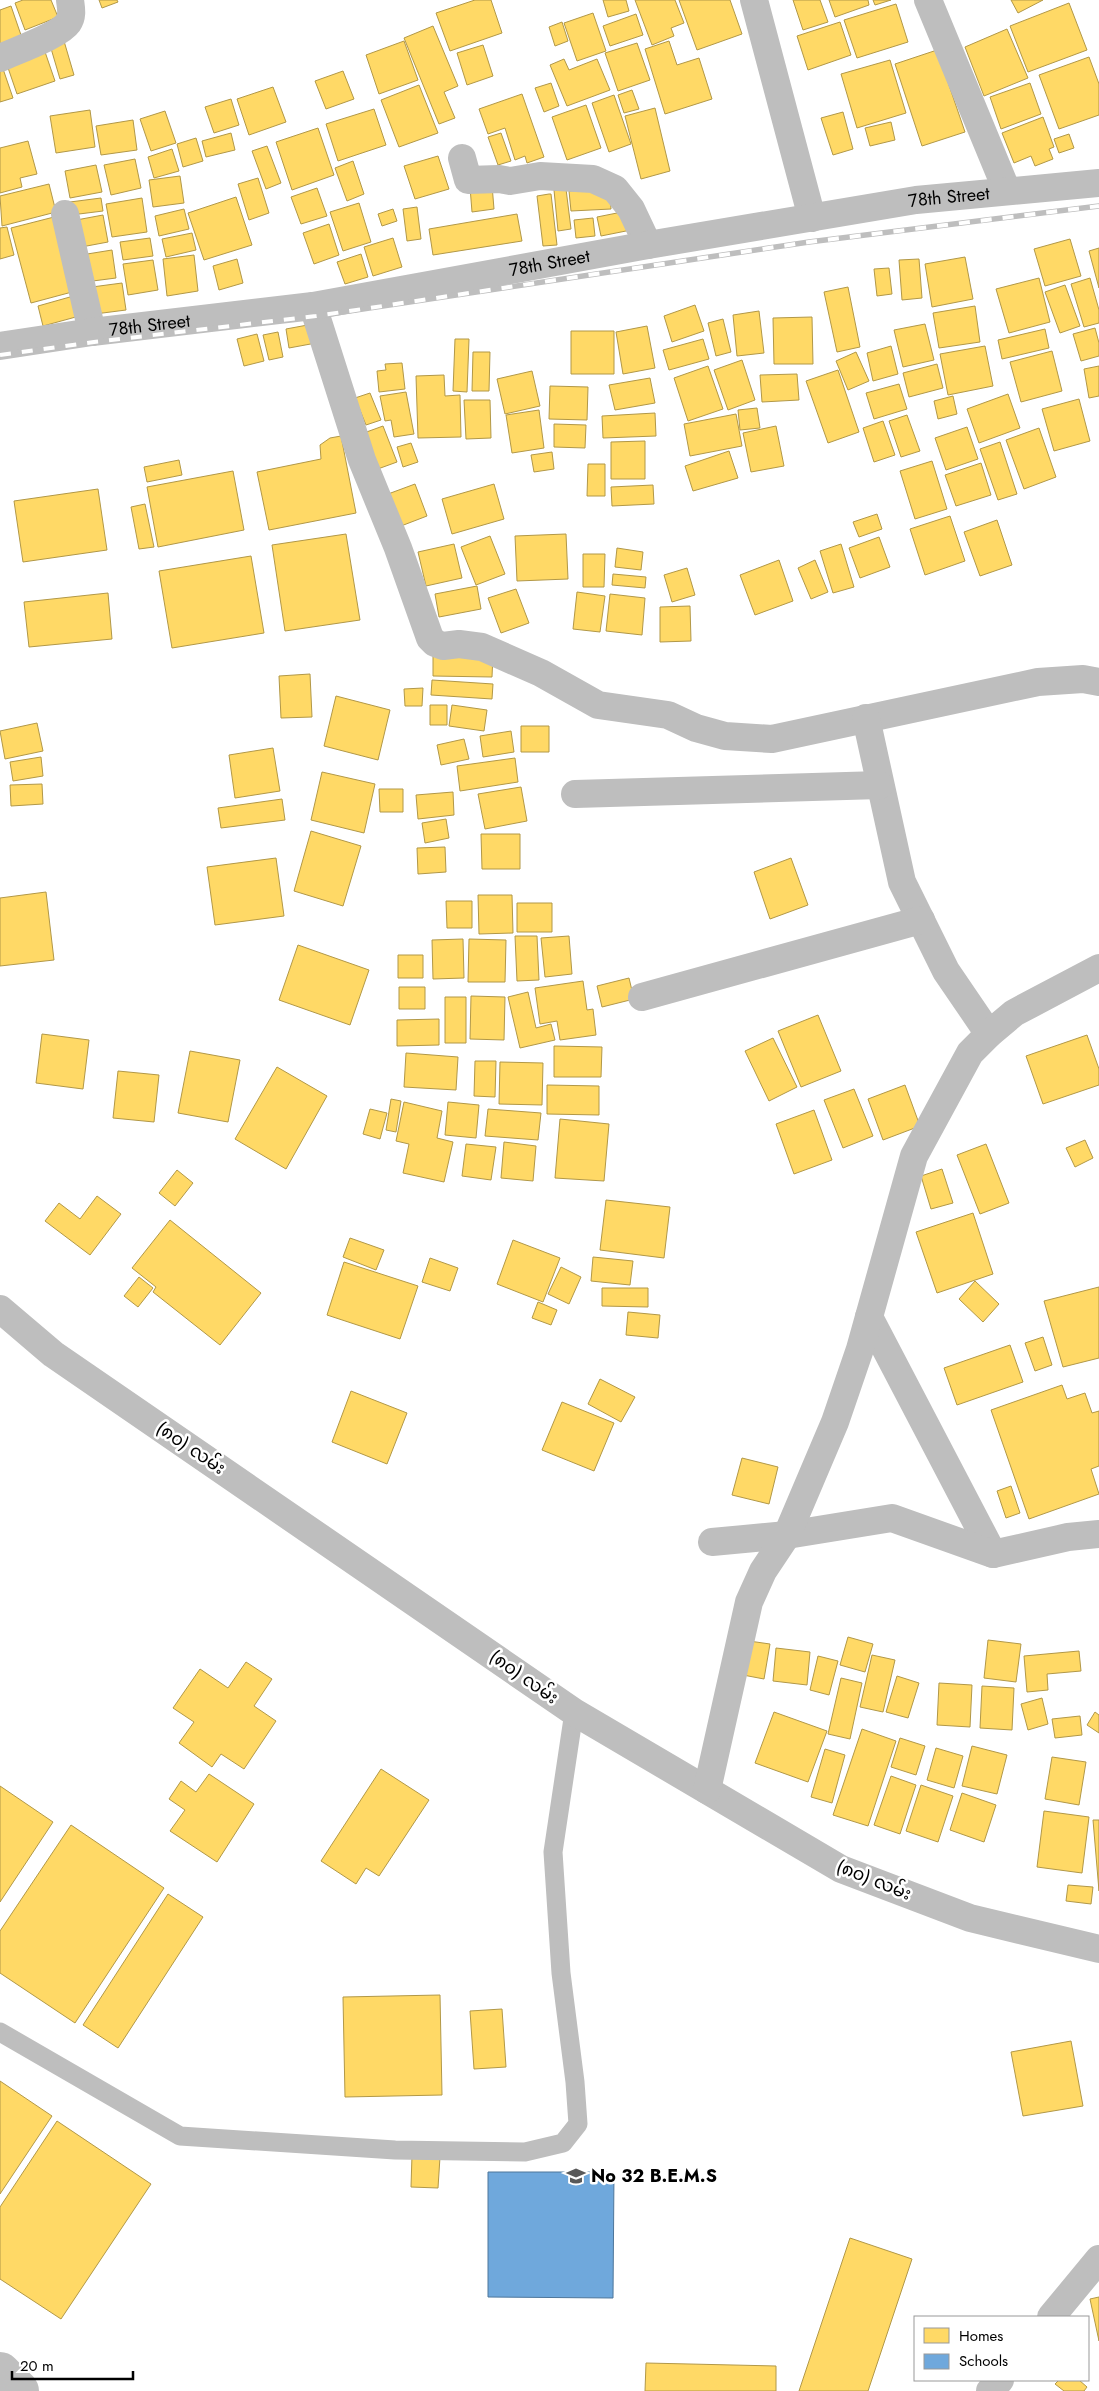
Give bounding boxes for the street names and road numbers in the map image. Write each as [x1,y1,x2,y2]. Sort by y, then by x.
street label: 78th Street [906,180,991,214]
street label: 78th Street [507,243,593,283]
street label: 78th Street [108,307,192,343]
street label: (၈၀) လမ်း [151,1415,231,1481]
street label: (၈၀) လမ်း [484,1644,564,1710]
street label: (၈၀) လမ်း [833,1853,915,1907]

